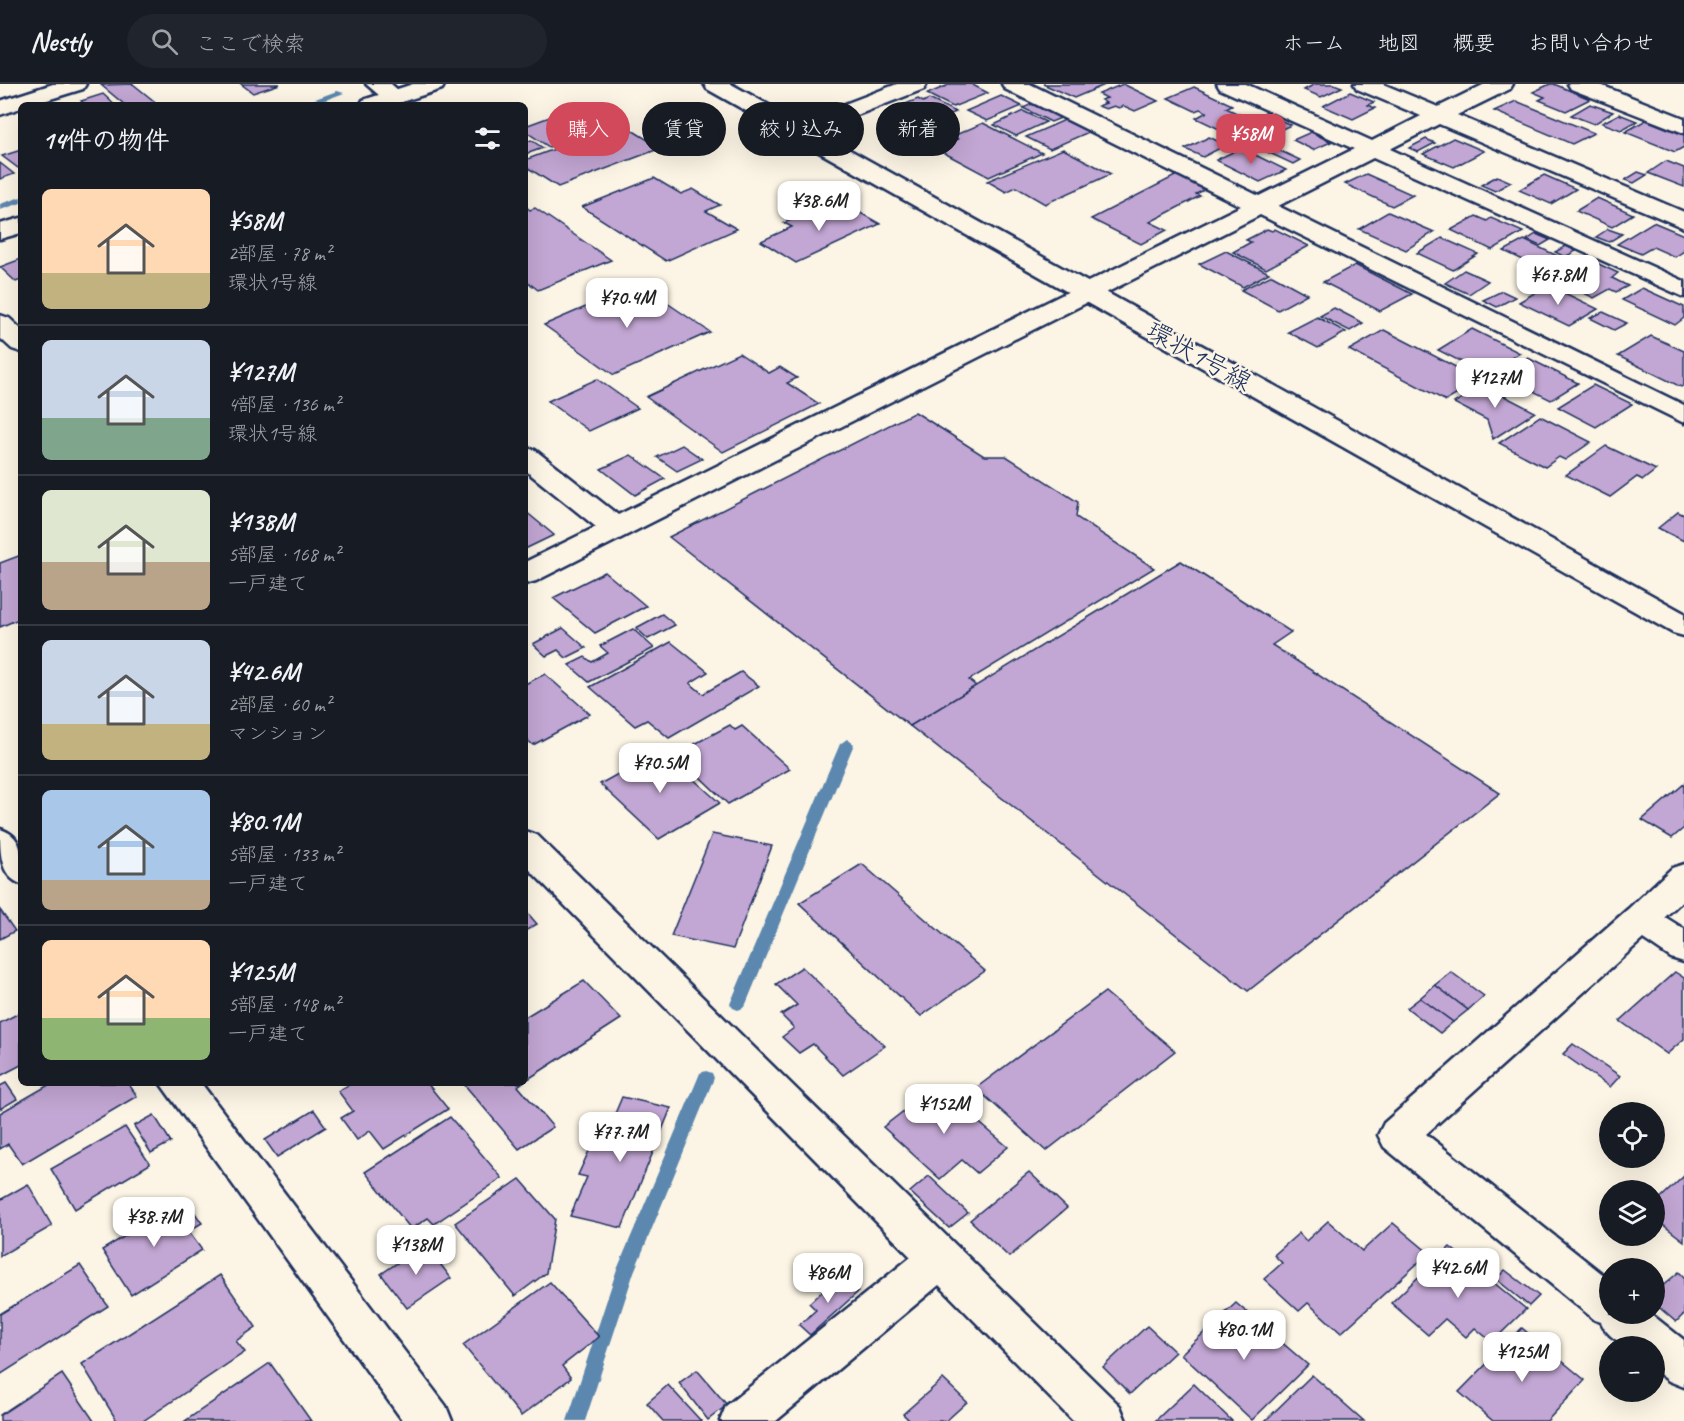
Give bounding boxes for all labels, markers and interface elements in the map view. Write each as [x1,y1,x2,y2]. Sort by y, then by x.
search box [127,14,547,68]
text: Nestly [30,24,91,59]
icon: search [148,25,181,58]
text: ここで検索 [196,30,306,58]
text: ホーム [1283,30,1345,56]
text: 地図 [1378,30,1420,56]
text: 概要 [1453,30,1495,56]
text: お問い合わせ [1528,30,1654,56]
chip: 購入 [546,102,630,156]
chip: 賃貸 [642,102,726,156]
chip: 絞り込み [738,102,864,156]
chip: 新着 [876,102,960,156]
pin: ¥58M [1215,114,1287,165]
text: ¥58M [1230,121,1272,146]
icon: filters [471,122,504,155]
text: 14件の物件 [42,124,169,157]
pin: ¥38.6M [770,181,868,232]
text: ¥38.6M [792,188,846,213]
text: ¥58M [228,204,282,237]
icon: home [90,213,162,285]
text: 2部屋 · 78 m² [228,241,331,266]
pin: ¥67.8M [1509,255,1607,306]
text: ¥67.8M [1531,262,1585,287]
text: 環状1号線 [228,270,317,295]
pin: ¥70.4M [578,278,676,329]
text: ¥70.4M [600,285,654,310]
street label: 環状1号線 [1140,314,1258,398]
text: ¥127M [228,355,294,388]
pin: ¥127M [1453,358,1537,409]
icon: home [90,364,162,436]
text: ¥127M [1470,365,1520,390]
text: 4部屋 · 136 m² [228,392,340,417]
text: 環状1号線 [228,421,317,446]
text: ¥138M [228,505,294,538]
icon: home [90,514,162,586]
text: 5部屋 · 168 m² [228,542,340,567]
text: 一戸建て [228,571,308,596]
text: ¥42.6M [228,655,299,688]
icon: home [90,664,162,736]
text: 2部屋 · 60 m² [228,692,331,717]
text: マンション [228,721,327,746]
pin: ¥70.5M [611,743,709,794]
text: ¥70.5M [633,750,687,775]
text: ¥80.1M [228,805,299,838]
icon: home [90,814,162,886]
text: 5部屋 · 133 m² [228,842,340,867]
text: 一戸建て [228,871,308,896]
text: ¥125M [228,955,293,988]
icon: home [90,964,162,1036]
text: 5部屋 · 148 m² [228,992,340,1017]
text: 一戸建て [228,1021,308,1046]
pin: ¥152M [902,1084,986,1135]
text: ¥152M [919,1091,969,1116]
map controls [1599,1102,1665,1402]
button: locate [1599,1102,1665,1168]
pin: ¥77.7M [571,1112,669,1163]
text: ¥77.7M [593,1119,647,1144]
button: layers [1599,1180,1665,1246]
pin: ¥38.7M [105,1197,203,1248]
text: ¥38.7M [127,1204,181,1229]
pin: ¥138M [374,1225,458,1276]
text: ¥138M [391,1232,441,1257]
pin: ¥42.6M [1409,1248,1507,1299]
pin: ¥86M [792,1253,864,1304]
text: ¥42.6M [1431,1255,1485,1280]
button: + [1599,1258,1665,1324]
text: ¥86M [807,1260,849,1285]
pin: ¥80.1M [1195,1310,1293,1361]
text: ¥80.1M [1217,1317,1271,1342]
pin: ¥125M [1480,1332,1564,1383]
button: − [1599,1336,1665,1402]
text: ¥125M [1497,1339,1547,1364]

